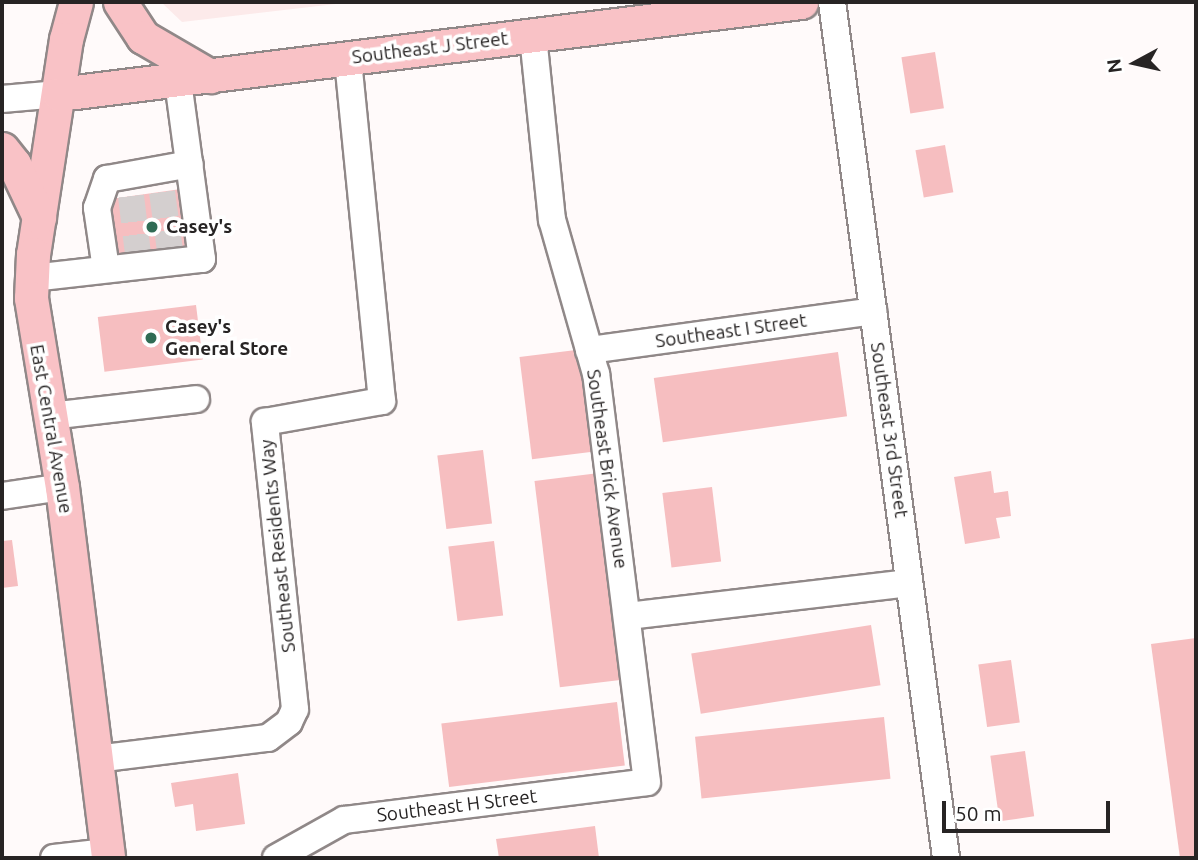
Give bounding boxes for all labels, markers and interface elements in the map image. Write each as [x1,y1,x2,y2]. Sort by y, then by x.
street label: Southeast J Street [351,27,509,69]
north arrow [1100,28,1170,98]
text: N [1102,57,1126,74]
place label: Casey's [166,216,232,238]
marker: Casey's [144,219,160,235]
street label: Southeast I Street [654,309,808,353]
place label: Casey's General Store [165,316,288,360]
marker: Casey's General Store [143,330,159,346]
street label: Southeast 3rd Street [865,341,913,519]
street label: East Central Avenue [25,343,77,515]
street label: Southeast Brick Avenue [582,368,632,570]
street label: Southeast Residents Way [255,438,301,654]
street label: Southeast H Street [376,785,538,827]
scale bar [946,786,1114,830]
text: 50 m [955,801,1002,825]

